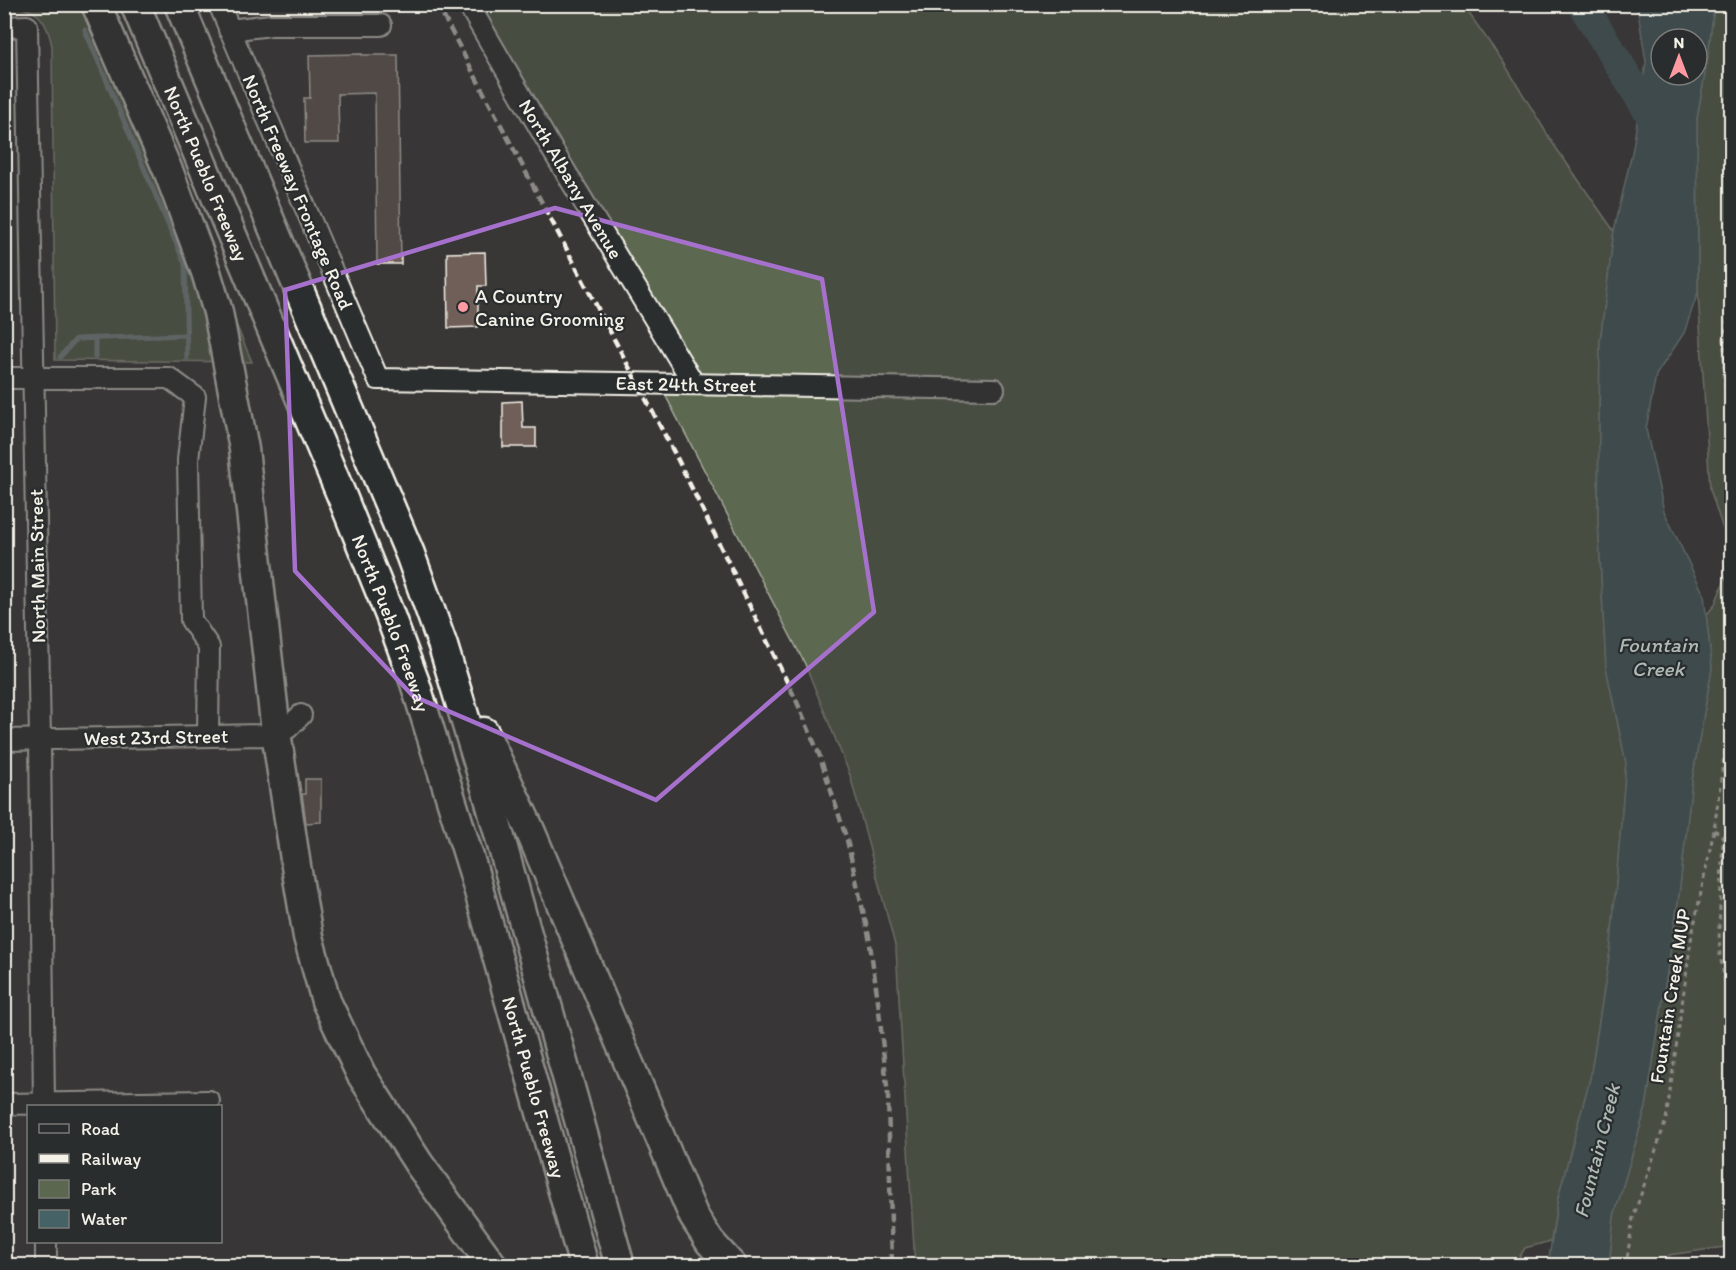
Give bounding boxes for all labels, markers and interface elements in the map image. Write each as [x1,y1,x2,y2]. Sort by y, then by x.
north arrow [1649,27,1709,87]
text: N [1674,33,1684,52]
street label: North Freeway Frontage Road [238,71,359,313]
street label: North Pueblo Freeway [159,82,254,265]
street label: North Albany Avenue [514,95,628,263]
place label: A Country Canine Grooming [475,284,625,331]
marker: A Country Canine Grooming [456,300,470,314]
street label: East 24th Street [615,371,757,397]
street label: North Main Street [24,489,50,643]
street label: North Pueblo Freeway [347,531,435,715]
water label: Fountain Creek [1618,632,1699,681]
street label: West 23rd Street [83,724,229,750]
street label: Fountain Creek MUP [1644,907,1696,1085]
street label: North Pueblo Freeway [497,994,571,1182]
water label: Fountain Creek [1568,1080,1626,1221]
legend [27,1105,222,1243]
text: Road [81,1118,120,1140]
text: Railway [81,1148,142,1170]
text: Park [81,1178,116,1200]
text: Water [81,1208,127,1230]

